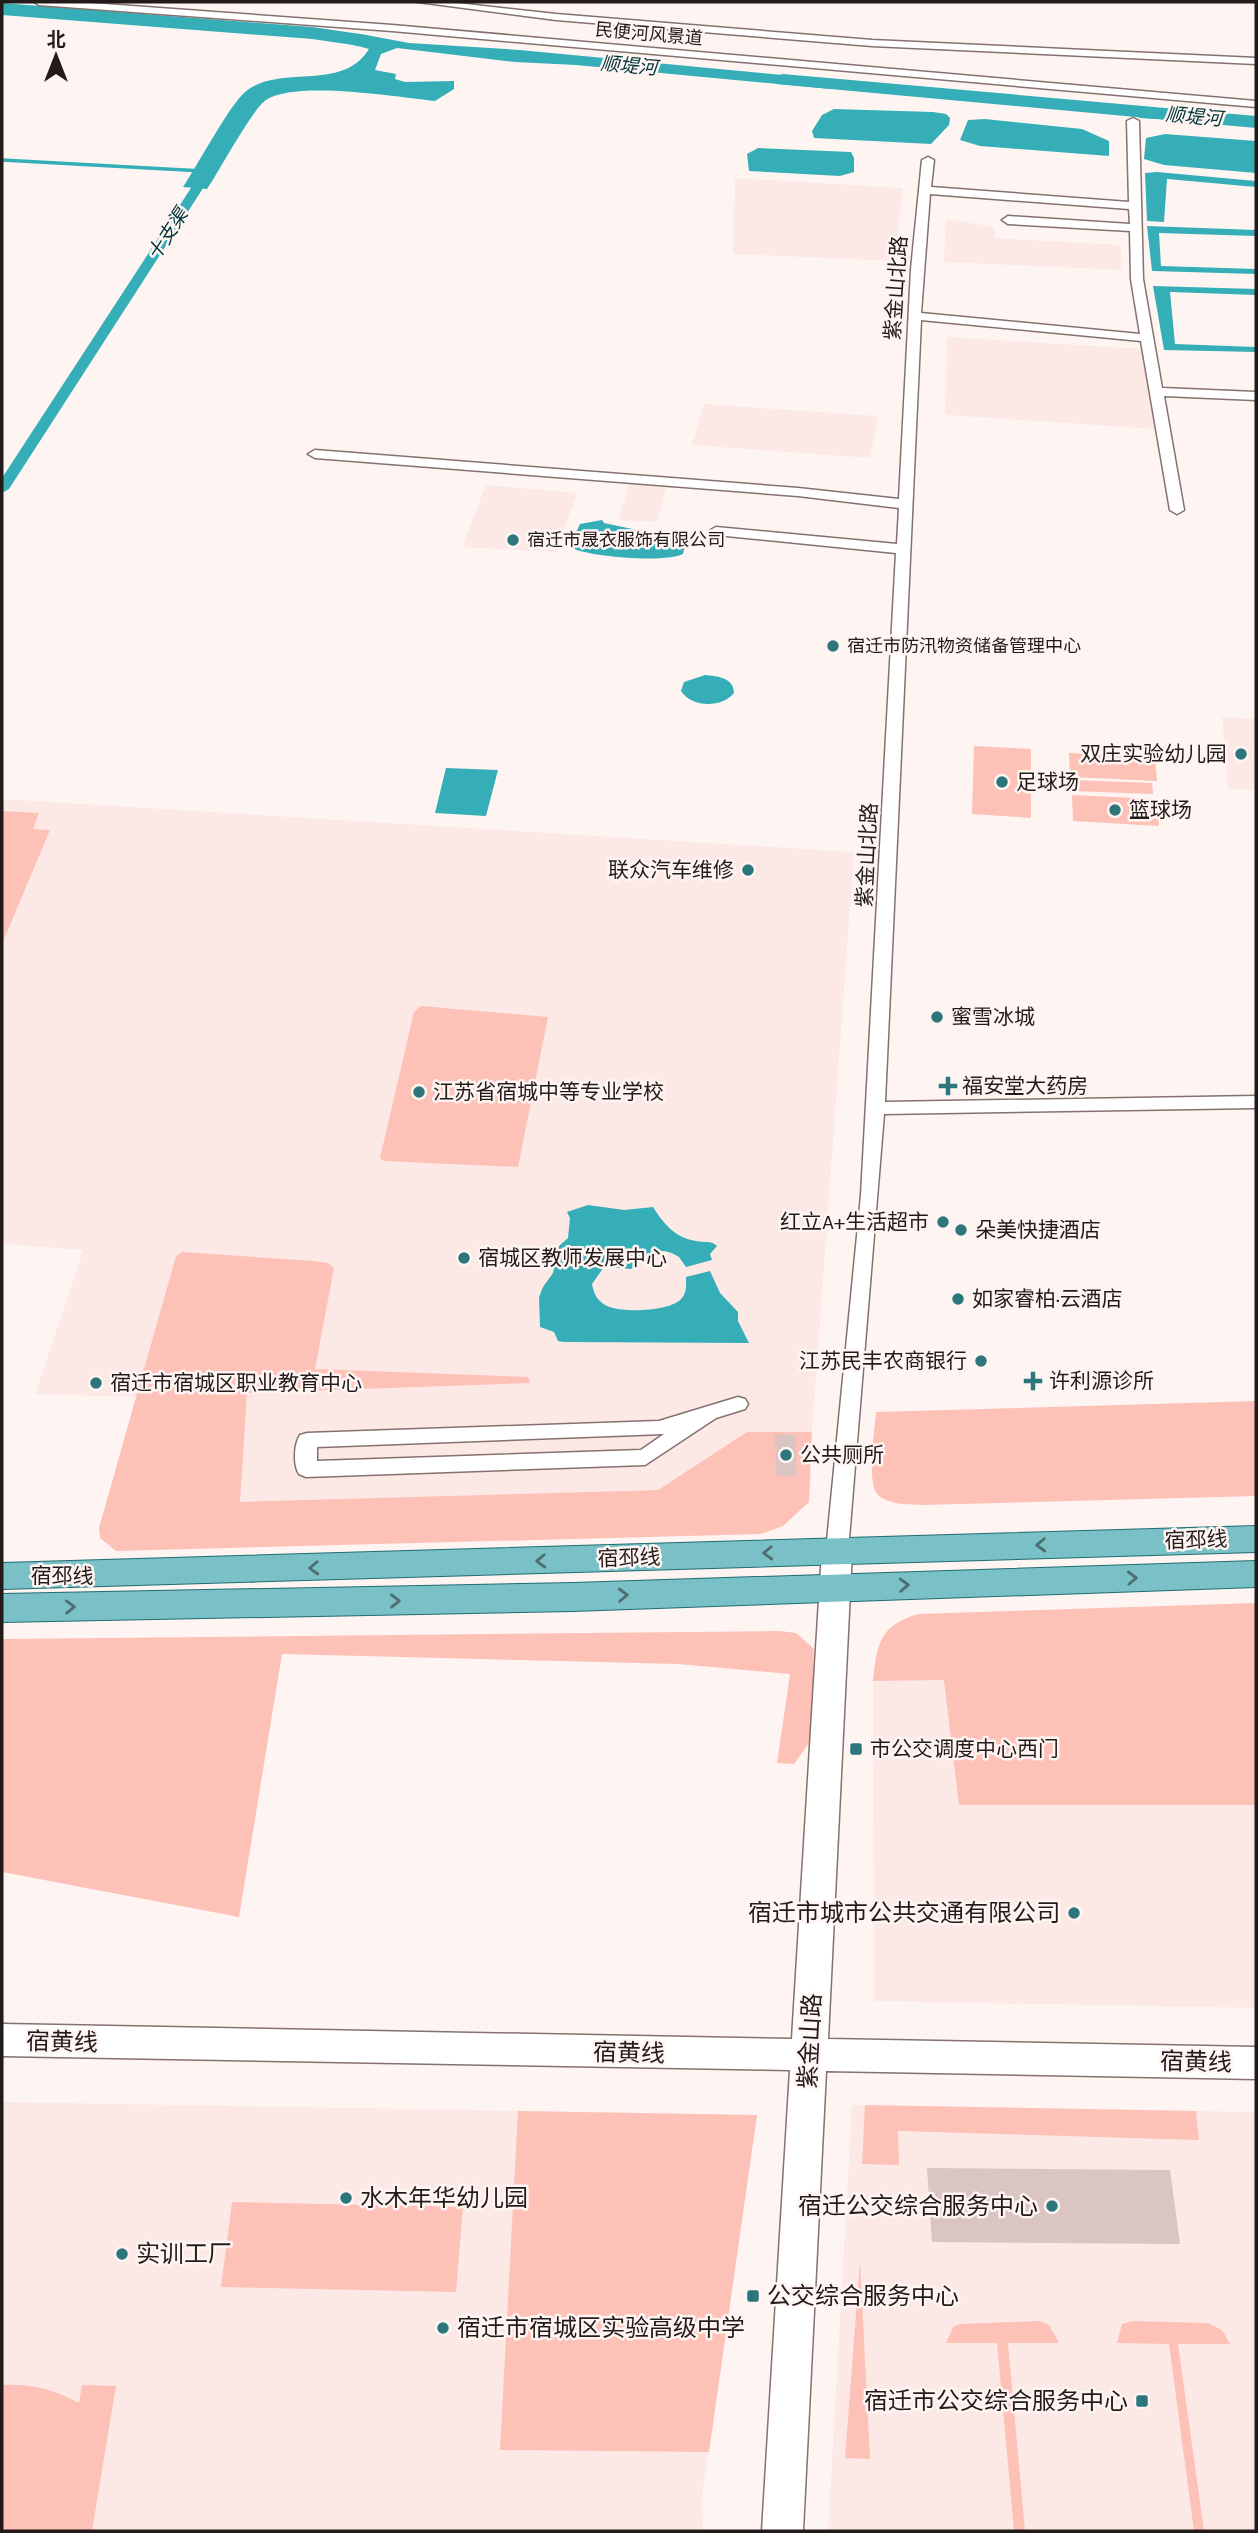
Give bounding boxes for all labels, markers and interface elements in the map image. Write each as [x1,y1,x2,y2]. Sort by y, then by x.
street label: 民便河风景道 [594,18,704,50]
north arrow [21,21,91,91]
text: 北 [46,29,66,51]
water label: 顺堤河 [600,53,662,80]
water label: 顺堤河 [1165,104,1227,131]
water label: 十支渠 [143,202,194,264]
street label: 紫金山北路 [880,235,912,341]
place label: 宿迁市晟衣服饰有限公司 [527,529,725,551]
marker: 宿迁市晟衣服饰有限公司 [505,532,521,548]
place label: 宿迁市防汛物资储备管理中心 [847,635,1081,657]
marker: 宿迁市防汛物资储备管理中心 [825,638,841,654]
place label: 双庄实验幼儿园 [1080,742,1227,766]
marker: 双庄实验幼儿园 [1233,746,1249,762]
place label: 足球场 [1016,770,1079,794]
marker: 足球场 [994,774,1010,790]
place label: 篮球场 [1129,798,1192,822]
street label: 紫金山北路 [852,802,882,908]
marker: 篮球场 [1107,802,1123,818]
place label: 联众汽车维修 [608,858,734,882]
marker: 联众汽车维修 [740,862,756,878]
place label: 蜜雪冰城 [951,1005,1035,1029]
marker: 蜜雪冰城 [929,1009,945,1025]
place label: 福安堂大药房 [962,1074,1088,1098]
marker: 福安堂大药房 [940,1078,956,1094]
place label: 江苏省宿城中等专业学校 [433,1080,664,1104]
marker: 江苏省宿城中等专业学校 [411,1084,427,1100]
place label: 红立A+生活超市 [780,1210,929,1234]
marker: 红立A+生活超市 [935,1214,951,1230]
place label: 朵美快捷酒店 [975,1218,1101,1242]
marker: 朵美快捷酒店 [953,1222,969,1238]
place label: 宿城区教师发展中心 [478,1246,667,1270]
marker: 宿城区教师发展中心 [456,1250,472,1266]
place label: 如家睿柏·云酒店 [972,1287,1123,1311]
marker: 如家睿柏·云酒店 [950,1291,966,1307]
place label: 江苏民丰农商银行 [799,1349,967,1373]
marker: 江苏民丰农商银行 [973,1353,989,1369]
place label: 许利源诊所 [1049,1369,1154,1393]
place label: 宿迁市宿城区职业教育中心 [110,1371,362,1395]
marker: 许利源诊所 [1023,1371,1043,1391]
marker: 宿迁市宿城区职业教育中心 [88,1375,104,1391]
place label: 公共厕所 [800,1443,884,1467]
marker: 公共厕所 [778,1447,794,1463]
street label: 宿邳线 [1164,1527,1228,1553]
one-way arrow [1035,1537,1046,1553]
street label: 宿邳线 [597,1545,661,1571]
one-way arrow [763,1545,773,1561]
one-way arrow [535,1553,546,1568]
one-way arrow [308,1561,319,1576]
street label: 宿邳线 [31,1564,94,1588]
one-way arrow [1126,1570,1137,1585]
one-way arrow [899,1577,910,1592]
one-way arrow [618,1588,629,1603]
one-way arrow [390,1593,401,1608]
one-way arrow [65,1599,76,1615]
place label: 市公交调度中心西门 [870,1737,1059,1761]
marker: 市公交调度中心西门 [848,1741,864,1757]
place label: 宿迁市城市公共交通有限公司 [748,1899,1060,1927]
marker: 宿迁市城市公共交通有限公司 [1066,1905,1082,1921]
street label: 紫金山路 [794,1992,826,2090]
street label: 宿黄线 [26,2027,98,2057]
street label: 宿黄线 [593,2038,665,2068]
street label: 宿黄线 [1160,2047,1232,2077]
place label: 水木年华幼儿园 [360,2184,528,2212]
marker: 水木年华幼儿园 [338,2190,354,2206]
place label: 宿迁公交综合服务中心 [798,2192,1038,2220]
marker: 宿迁公交综合服务中心 [1044,2198,1060,2214]
place label: 实训工厂 [136,2240,232,2268]
marker: 实训工厂 [114,2246,130,2262]
place label: 公交综合服务中心 [767,2282,959,2310]
marker: 公交综合服务中心 [745,2288,761,2304]
place label: 宿迁市宿城区实验高级中学 [457,2314,745,2342]
marker: 宿迁市宿城区实验高级中学 [435,2320,451,2336]
place label: 宿迁市公交综合服务中心 [864,2387,1128,2415]
marker: 宿迁市公交综合服务中心 [1134,2393,1150,2409]

